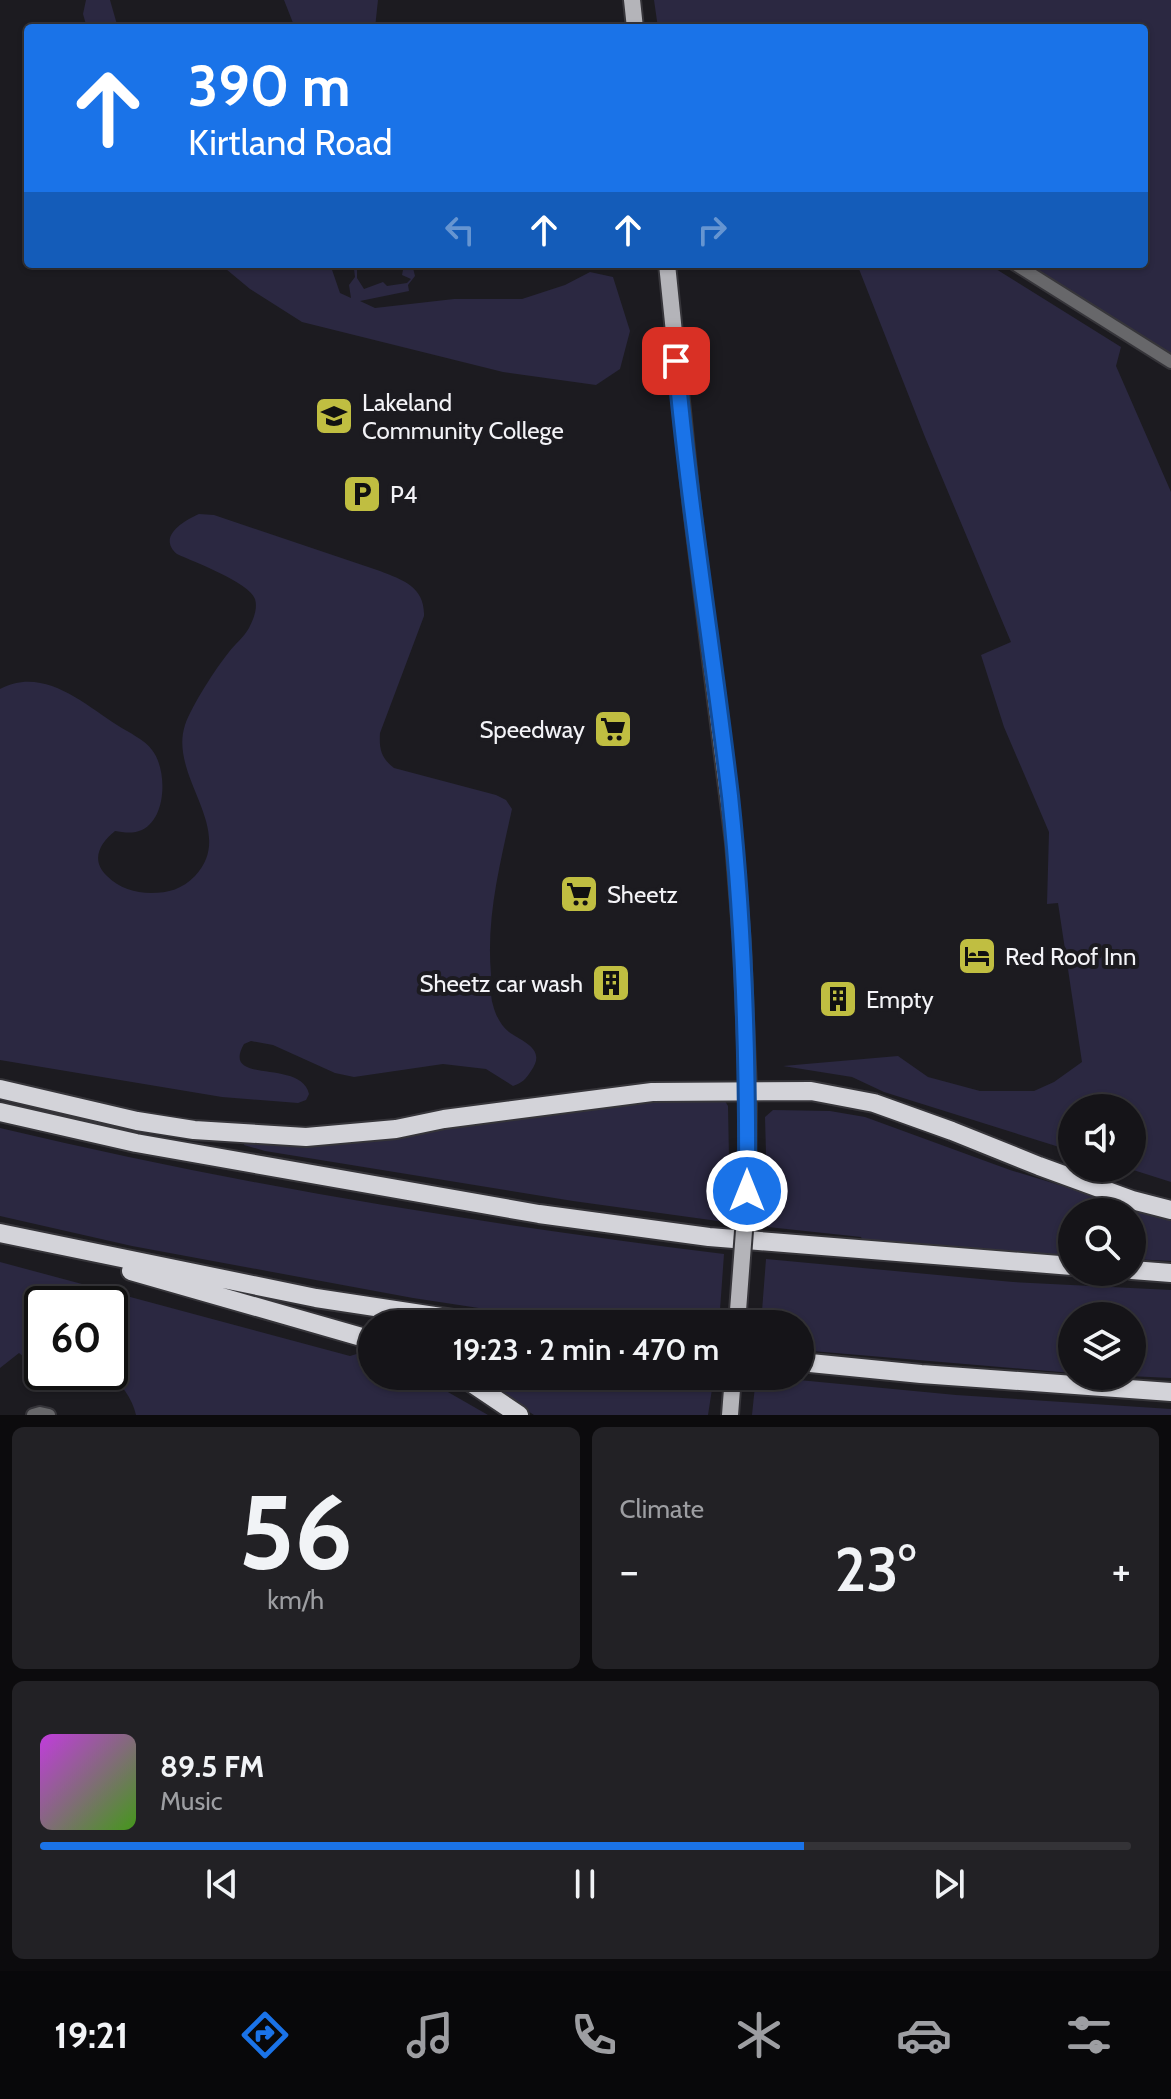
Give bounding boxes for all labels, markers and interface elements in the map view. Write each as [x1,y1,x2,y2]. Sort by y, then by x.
text: 390 m [188,52,350,120]
icon: ahead [56,56,160,160]
text: Kirtland Road [188,120,392,164]
icon: left [438,208,482,252]
icon: ahead [522,208,566,252]
icon: ahead [606,208,650,252]
icon: right [690,208,734,252]
pin [642,327,710,395]
icon: arrive [654,339,698,383]
place label: Lakeland Community College [362,388,564,445]
school or university icon: Lakeland Community College [313,395,355,437]
parking icon: P4 [341,473,383,515]
place label: P4 [390,480,417,509]
supermarket icon: Speedway [592,708,634,750]
place label: Speedway [479,715,585,744]
supermarket icon: Sheetz [558,873,600,915]
place label: Sheetz [607,880,678,909]
hotel icon: Red Roof Inn [956,935,998,977]
place label: Red Roof Inn [1005,942,1136,971]
building icon: Sheetz car wash [590,962,632,1004]
place label: Sheetz car wash [420,969,583,998]
building icon: Empty [817,978,859,1020]
place label: Empty [866,985,934,1014]
map controls [1058,1094,1146,1390]
button: sound [1058,1094,1146,1182]
position arrow [705,1149,789,1233]
button: search [1058,1198,1146,1286]
speed limit sign: 60 [24,1286,128,1390]
button: layers [1058,1302,1146,1390]
text: 19:23 · 2 min · 470 m [453,1331,719,1368]
text: 56 [239,1469,353,1595]
text: Climate [620,1493,704,1525]
text: 23° [835,1533,916,1606]
text: − [620,1544,639,1597]
text: + [1112,1544,1131,1597]
text: km/h [267,1584,324,1616]
text: 89.5 FM [160,1748,264,1785]
text: Music [160,1785,223,1817]
icon: previous [200,1862,244,1906]
icon: pause [563,1862,607,1906]
icon: next [927,1862,971,1906]
icon: directions [237,2007,293,2063]
icon: music [402,2007,458,2063]
icon: phone [566,2007,622,2063]
icon: climate [731,2007,787,2063]
icon: car [896,2007,952,2063]
icon: filters [1061,2007,1117,2063]
text: 19:21 [54,2013,128,2057]

